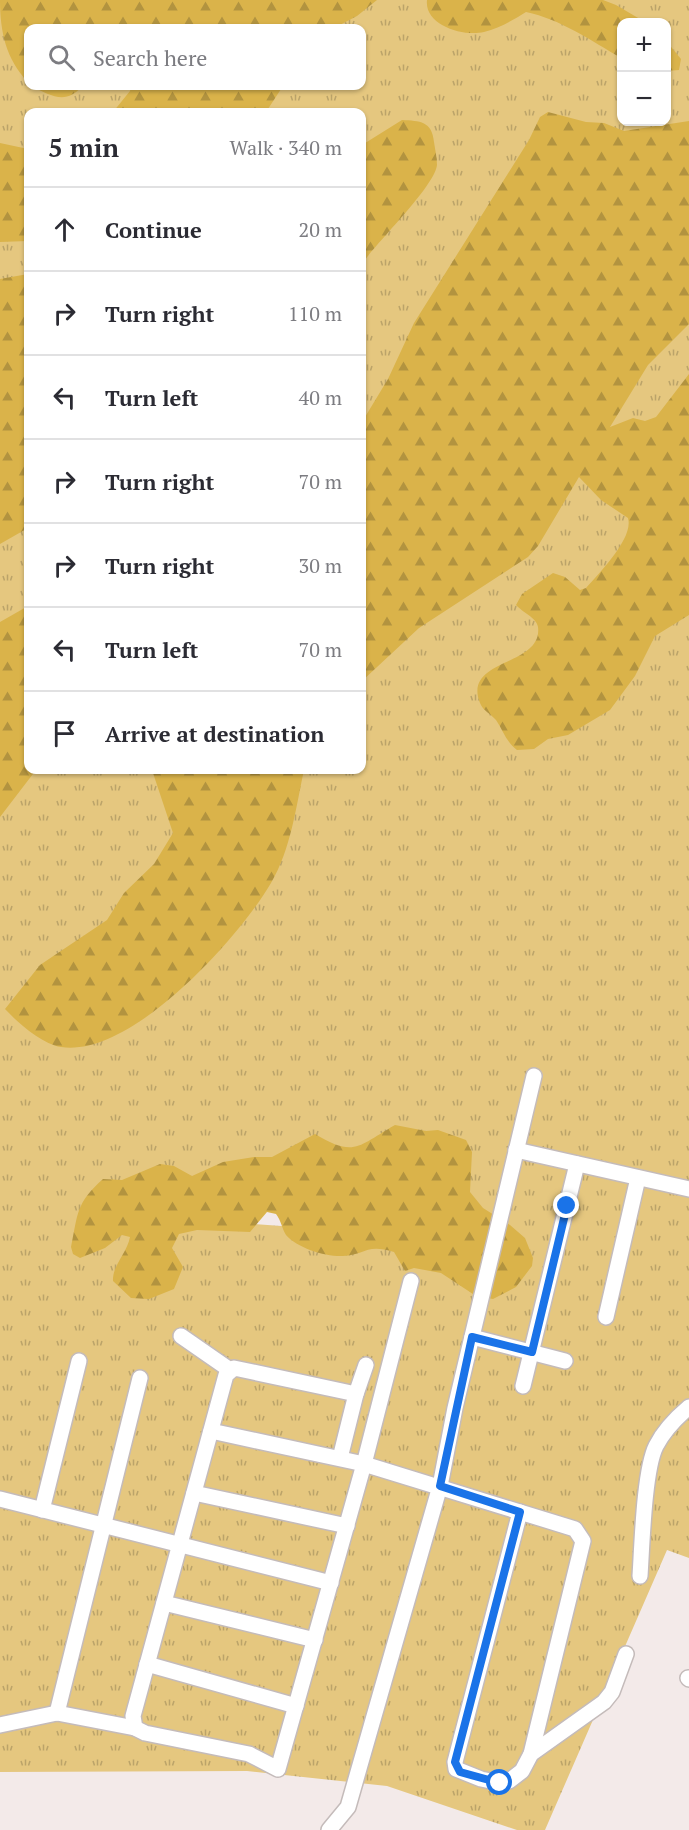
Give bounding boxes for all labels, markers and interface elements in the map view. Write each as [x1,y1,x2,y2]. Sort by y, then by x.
map controls [617,18,671,126]
button: + [617,18,671,72]
search box [24,24,366,90]
icon: search [45,41,78,74]
text: Search here [93,43,207,72]
button: − [617,72,671,126]
text: 5 min [48,130,119,164]
text: Walk · 340 m [230,134,342,161]
icon: ahead [48,213,81,246]
text: Continue [105,215,202,244]
text: 20 m [299,216,342,243]
icon: right [48,297,81,330]
text: Turn right [105,299,214,328]
text: 110 m [288,300,342,327]
icon: left [48,381,81,414]
text: Turn left [105,383,198,412]
text: 40 m [299,384,342,411]
icon: right [48,465,81,498]
text: Turn right [105,467,214,496]
text: 70 m [299,468,342,495]
icon: right [48,549,81,582]
text: Turn right [105,551,214,580]
text: 30 m [299,552,342,579]
icon: left [48,633,81,666]
text: Turn left [105,635,198,664]
text: 70 m [299,636,342,663]
icon: arrive [48,717,81,750]
text: Arrive at destination [105,719,324,748]
route end [553,1192,579,1218]
route start [486,1769,512,1795]

